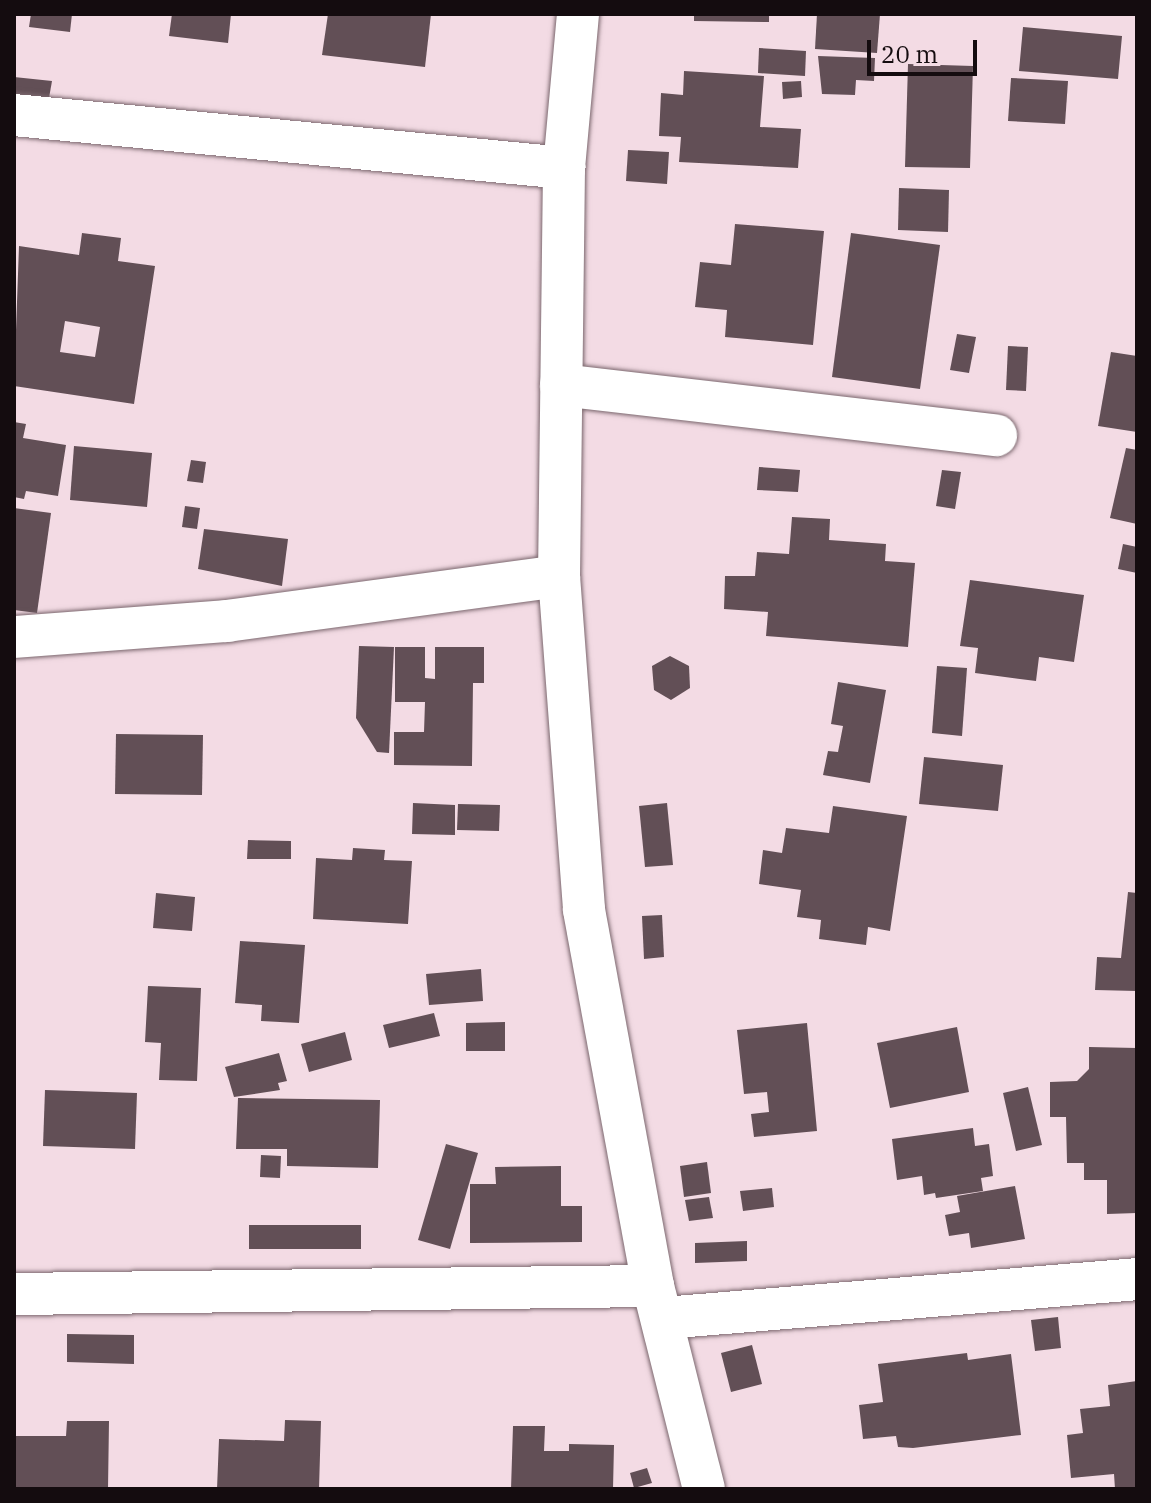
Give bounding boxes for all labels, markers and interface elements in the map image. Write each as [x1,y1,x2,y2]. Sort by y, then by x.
scale bar [871,24,981,74]
text: 20 m [881,38,938,70]

